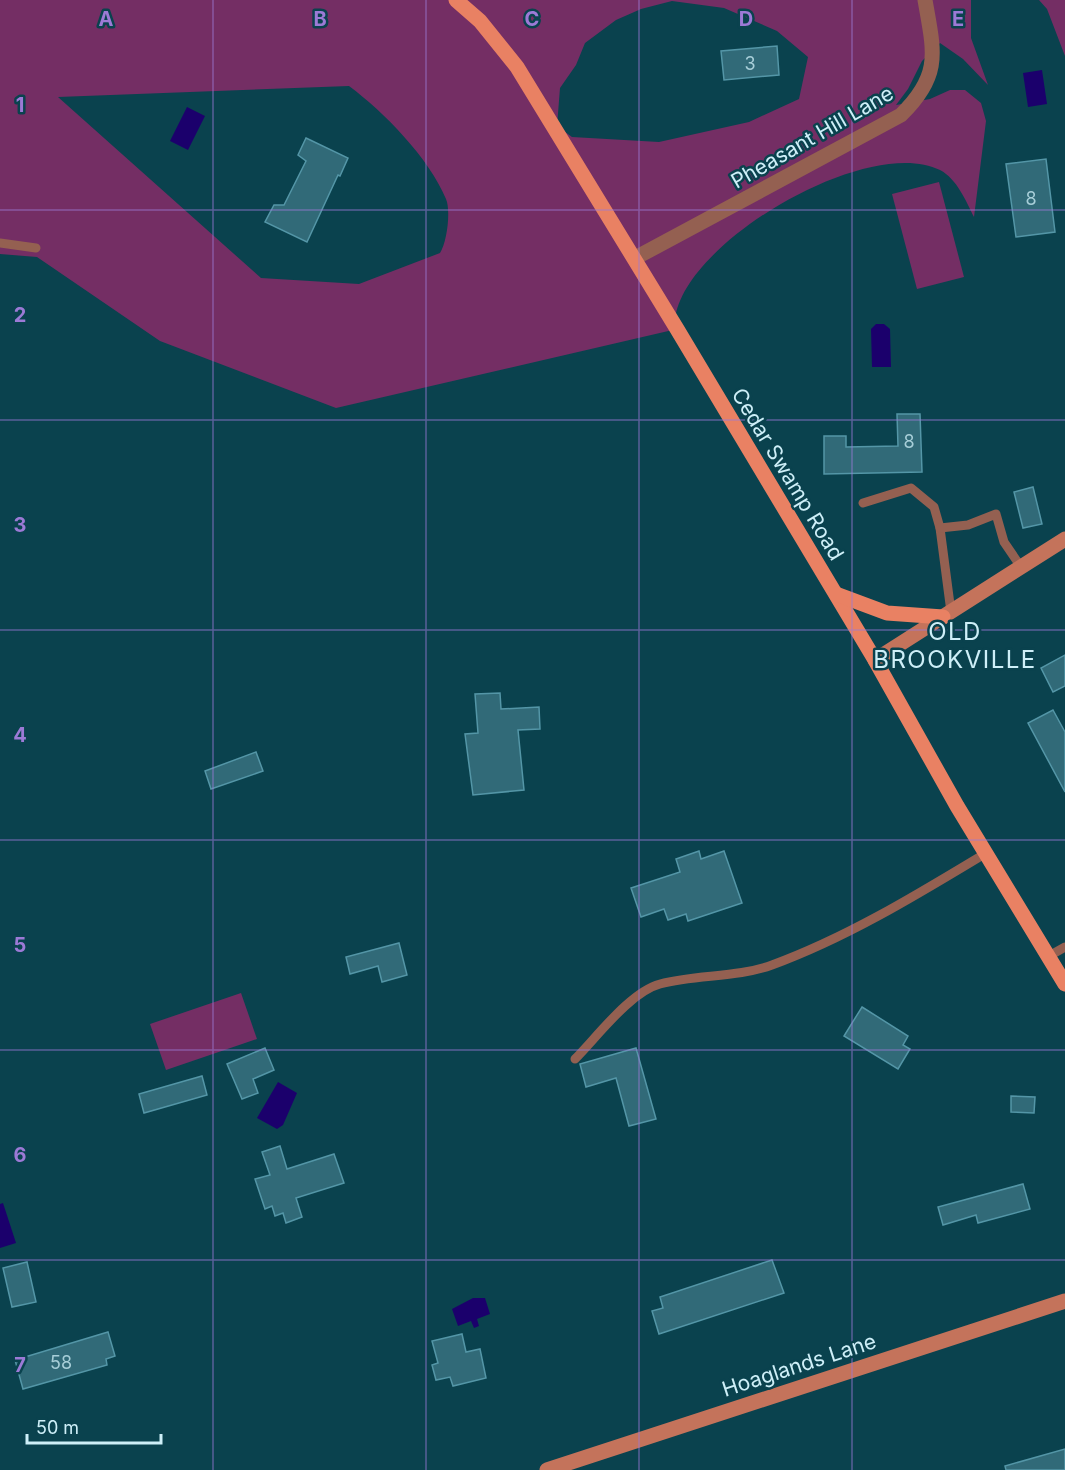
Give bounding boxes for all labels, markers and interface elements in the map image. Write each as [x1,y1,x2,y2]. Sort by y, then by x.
text: A [99,7,114,31]
text: B [313,7,327,31]
text: C [525,7,539,31]
text: D [739,7,753,31]
text: E [952,7,964,31]
house number: 3 [744,53,756,74]
street label: Pheasant Hill Lane [726,80,898,194]
text: 1 [16,93,24,117]
house number: 8 [1025,188,1037,209]
text: 2 [14,303,26,327]
street label: Cedar Swamp Road [727,383,849,565]
house number: 8 [903,431,915,452]
text: 3 [14,513,26,537]
district label: OLD BROOKVILLE [873,617,1037,674]
text: 4 [13,723,27,747]
text: 5 [14,933,26,957]
text: 6 [14,1143,27,1167]
street label: Hoaglands Lane [719,1328,879,1402]
house number: 58 [50,1352,72,1373]
text: 7 [14,1353,26,1377]
scale bar [27,1407,160,1445]
text: 50 m [36,1417,79,1438]

